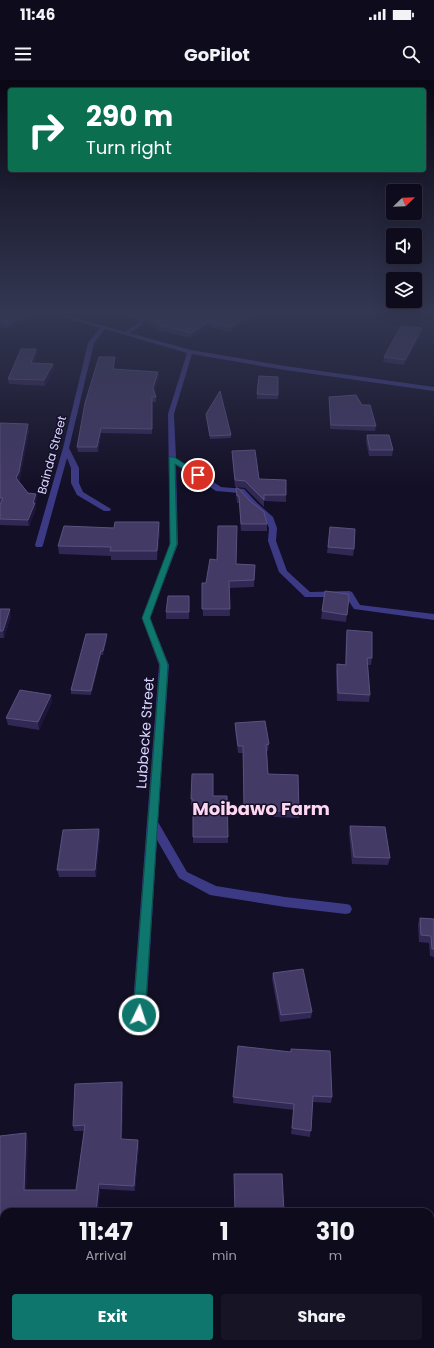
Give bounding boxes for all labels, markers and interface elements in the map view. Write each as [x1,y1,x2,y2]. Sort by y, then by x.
text: 11:46 [20,4,55,25]
text: GoPilot [184,42,250,67]
icon: menu [12,43,34,65]
icon: search [400,43,422,65]
text: 290 m [86,97,173,136]
icon: right [20,104,72,156]
text: Turn right [86,135,172,160]
north arrow [386,184,422,220]
map controls [386,184,422,308]
button: sound [386,228,422,264]
button: layers [386,272,422,308]
street label: Bainda Street [33,414,70,496]
pin [181,458,215,492]
icon: arrive [187,464,209,486]
street label: Lubbecke Street [131,677,159,789]
district label: Moibawo Farm [192,796,330,821]
position arrow [118,994,160,1036]
text: 11:47 [79,1215,133,1248]
text: 1 [220,1215,229,1248]
text: 310 [316,1215,355,1248]
text: Arrival [85,1246,126,1265]
text: min [212,1246,237,1265]
text: m [329,1246,342,1265]
button: Exit [12,1294,213,1340]
button: Share [221,1294,422,1340]

